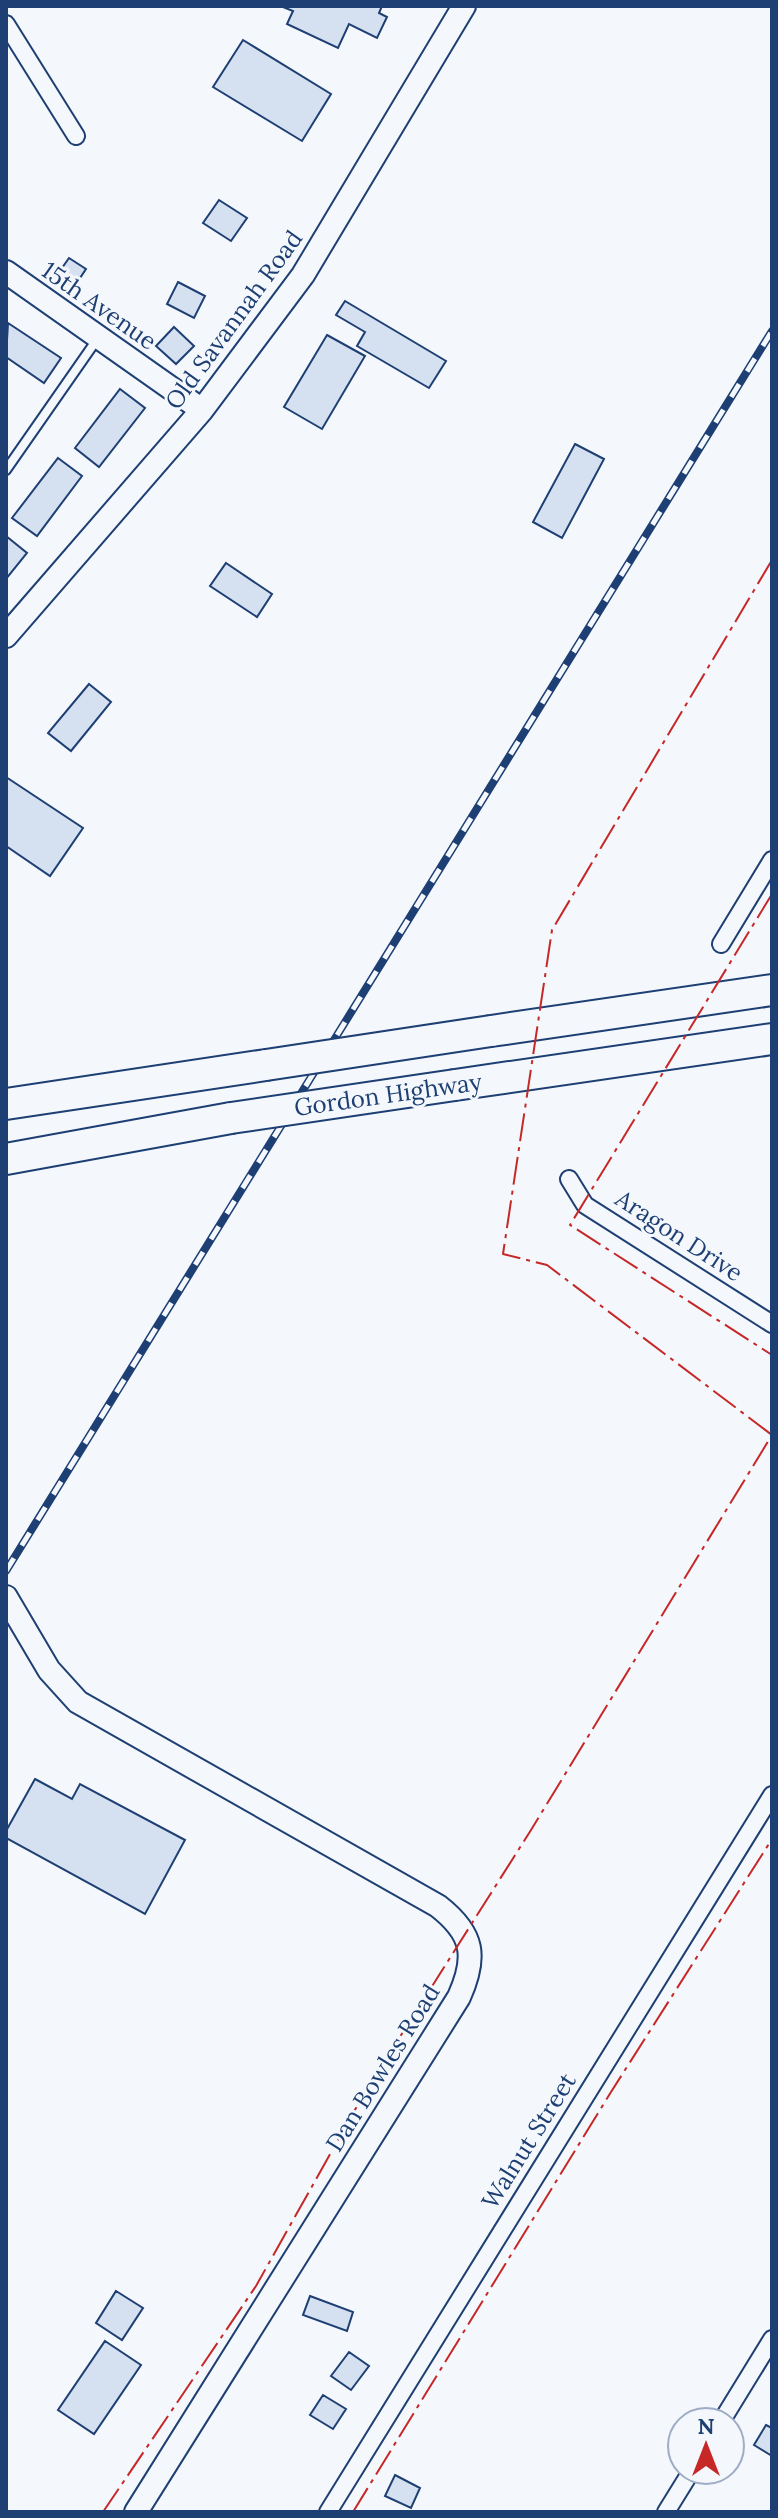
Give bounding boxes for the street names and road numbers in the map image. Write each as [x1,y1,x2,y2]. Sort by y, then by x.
street label: Old Savannah Road [158,224,309,415]
street label: 15th Avenue [36,255,163,357]
street label: Gordon Highway [292,1066,484,1123]
street label: Aragon Drive [609,1182,749,1288]
street label: Dan Bowles Road [319,1978,446,2157]
street label: Walnut Street [475,2066,583,2214]

